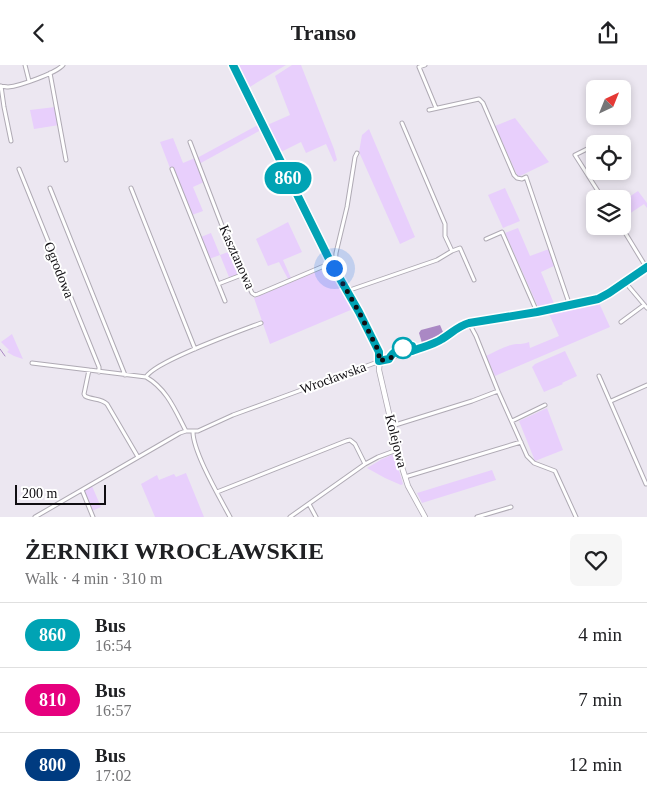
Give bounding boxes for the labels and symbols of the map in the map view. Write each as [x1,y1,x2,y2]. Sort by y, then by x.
north arrow [586,80,631,125]
line badge: 860 [259,162,317,194]
street label: Kasztanowa [216,223,258,292]
street label: Ogrodowa [41,240,77,301]
your location [322,256,347,281]
unlabelled marker [392,337,414,359]
street label: Wrocławska [298,359,369,397]
street label: Kolejowa [382,413,410,470]
scale bar [15,482,106,505]

